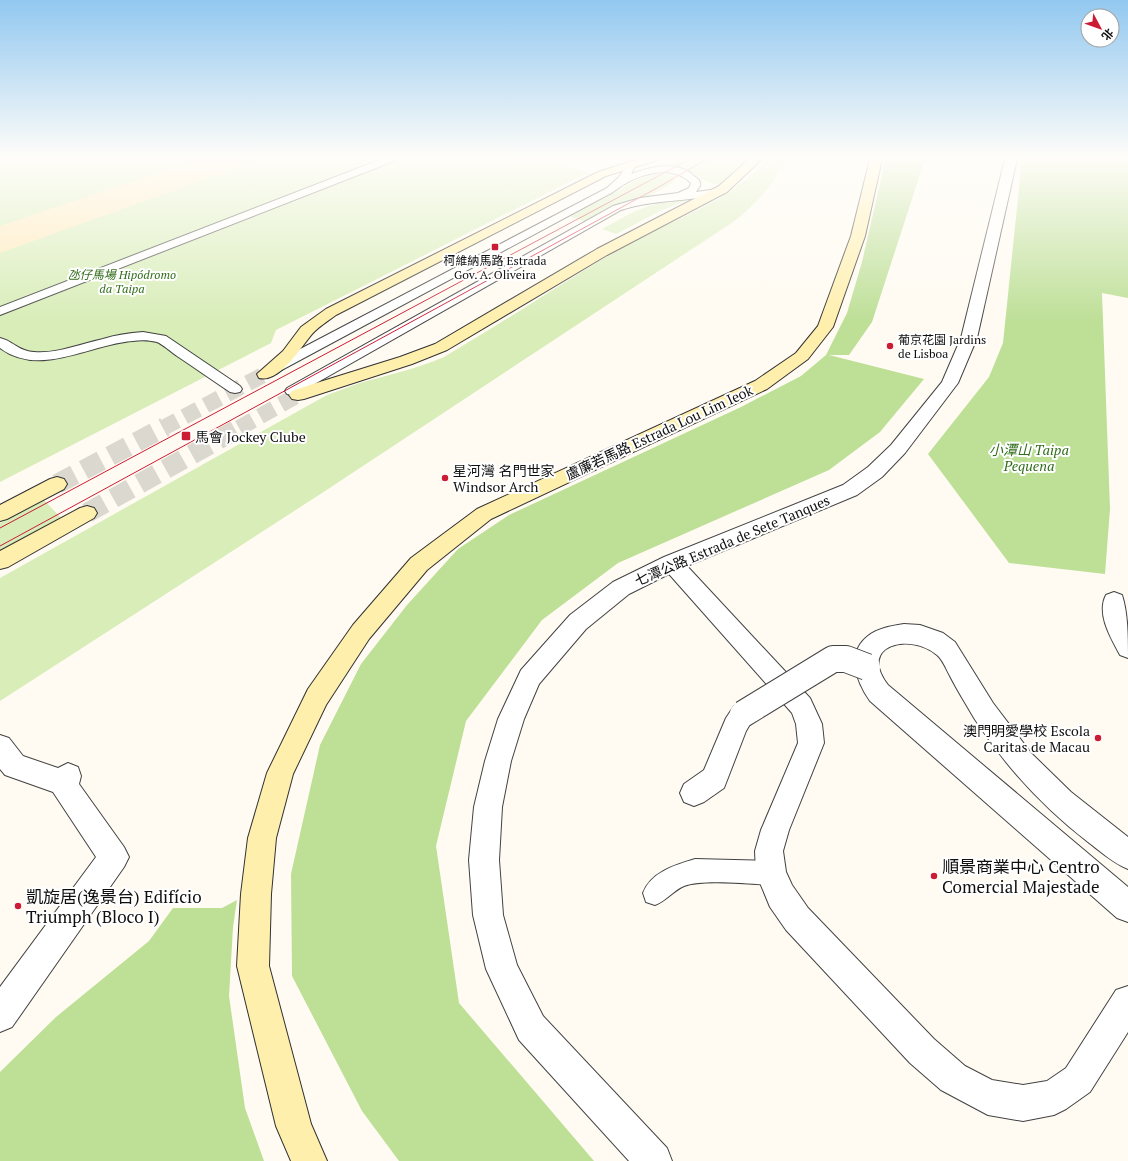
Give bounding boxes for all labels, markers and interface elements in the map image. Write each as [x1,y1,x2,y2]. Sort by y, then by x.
north arrow [1080,8,1120,48]
text: 北 [1099,26,1116,43]
marker: 柯維納馬路 Estrada Gov. A. Oliveira [490,242,500,252]
place label: 柯維納馬路 Estrada Gov. A. Oliveira [444,253,546,282]
park label: 氹仔馬場 Hipódromo da Taipa [68,267,176,296]
place label: 葡京花園 Jardins de Lisboa [898,332,986,361]
marker: 葡京花園 Jardins de Lisboa [885,341,895,351]
street label: 盧廉若馬路 Estrada Lou Lim Ieok [562,380,756,484]
place label: 馬會 Jockey Clube [195,427,306,446]
marker: 馬會 Jockey Clube [180,430,192,442]
park label: 小潭山 Taipa Pequena [989,440,1069,475]
place label: 星河灣 名門世家 Windsor Arch [453,461,554,496]
marker: 星河灣 名門世家 Windsor Arch [440,473,450,483]
street label: 七潭公路 Estrada de Sete Tanques [631,490,833,590]
place label: 澳門明愛學校 Escola Caritas de Macau [963,721,1090,756]
marker: 澳門明愛學校 Escola Caritas de Macau [1093,733,1103,743]
place label: 順景商業中心 Centro Comercial Majestade [942,855,1100,898]
marker: 順景商業中心 Centro Comercial Majestade [929,871,939,881]
place label: 凱旋居(逸景台) Edifício Triumph (Bloco I) [26,885,202,928]
marker: 凱旋居(逸景台) Edifício Triumph (Bloco I) [13,901,23,911]

